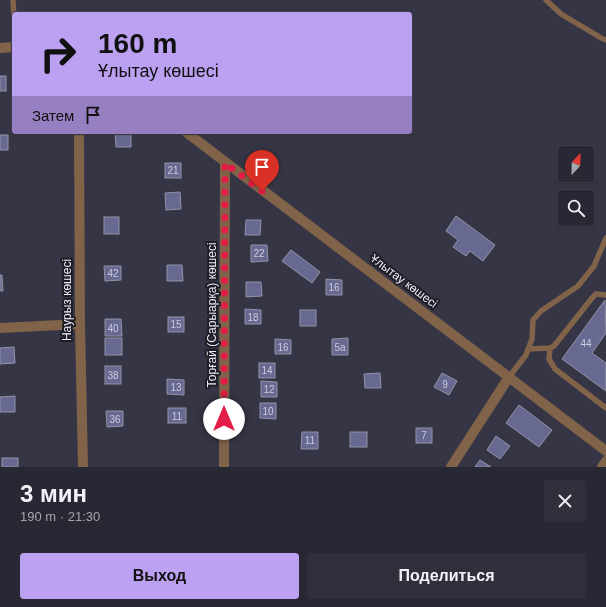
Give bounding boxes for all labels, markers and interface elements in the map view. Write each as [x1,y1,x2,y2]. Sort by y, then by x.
icon: right [32,28,84,80]
text: 160 m [98,28,177,59]
text: Ұлытау көшесі [98,61,219,81]
icon: arrive [82,104,104,126]
text: Затем [32,107,74,124]
north arrow [558,146,594,182]
map controls [558,146,594,226]
pin [245,150,279,191]
icon: arrive [251,156,273,178]
house number: 21 [167,165,179,176]
button: search [558,190,594,226]
street label: Торғай (Сарыарқа) көшесі [205,242,219,388]
house number: 22 [253,248,265,259]
street label: Ұлытау көшесі [368,251,440,311]
street label: Наурыз көшесі [60,259,74,341]
house number: 42 [107,268,119,279]
house number: 16 [328,282,340,293]
house number: 18 [247,312,259,323]
house number: 15 [170,319,182,330]
house number: 40 [107,323,119,334]
house number: 44 [580,338,592,349]
house number: 16 [277,342,289,353]
house number: 5а [334,342,346,353]
house number: 14 [261,365,273,376]
house number: 38 [107,370,119,381]
house number: 9 [442,379,448,390]
house number: 13 [170,382,182,393]
house number: 12 [263,384,275,395]
position arrow [203,398,245,440]
house number: 10 [262,406,274,417]
house number: 11 [172,411,183,422]
house number: 36 [109,414,121,425]
house number: 7 [421,430,427,441]
house number: 11 [305,435,316,446]
text: 3 мин [20,480,87,507]
button: close [544,480,586,522]
text: 190 m · 21:30 [20,509,100,524]
button: Выход [20,553,299,599]
button: Поделиться [307,553,586,599]

